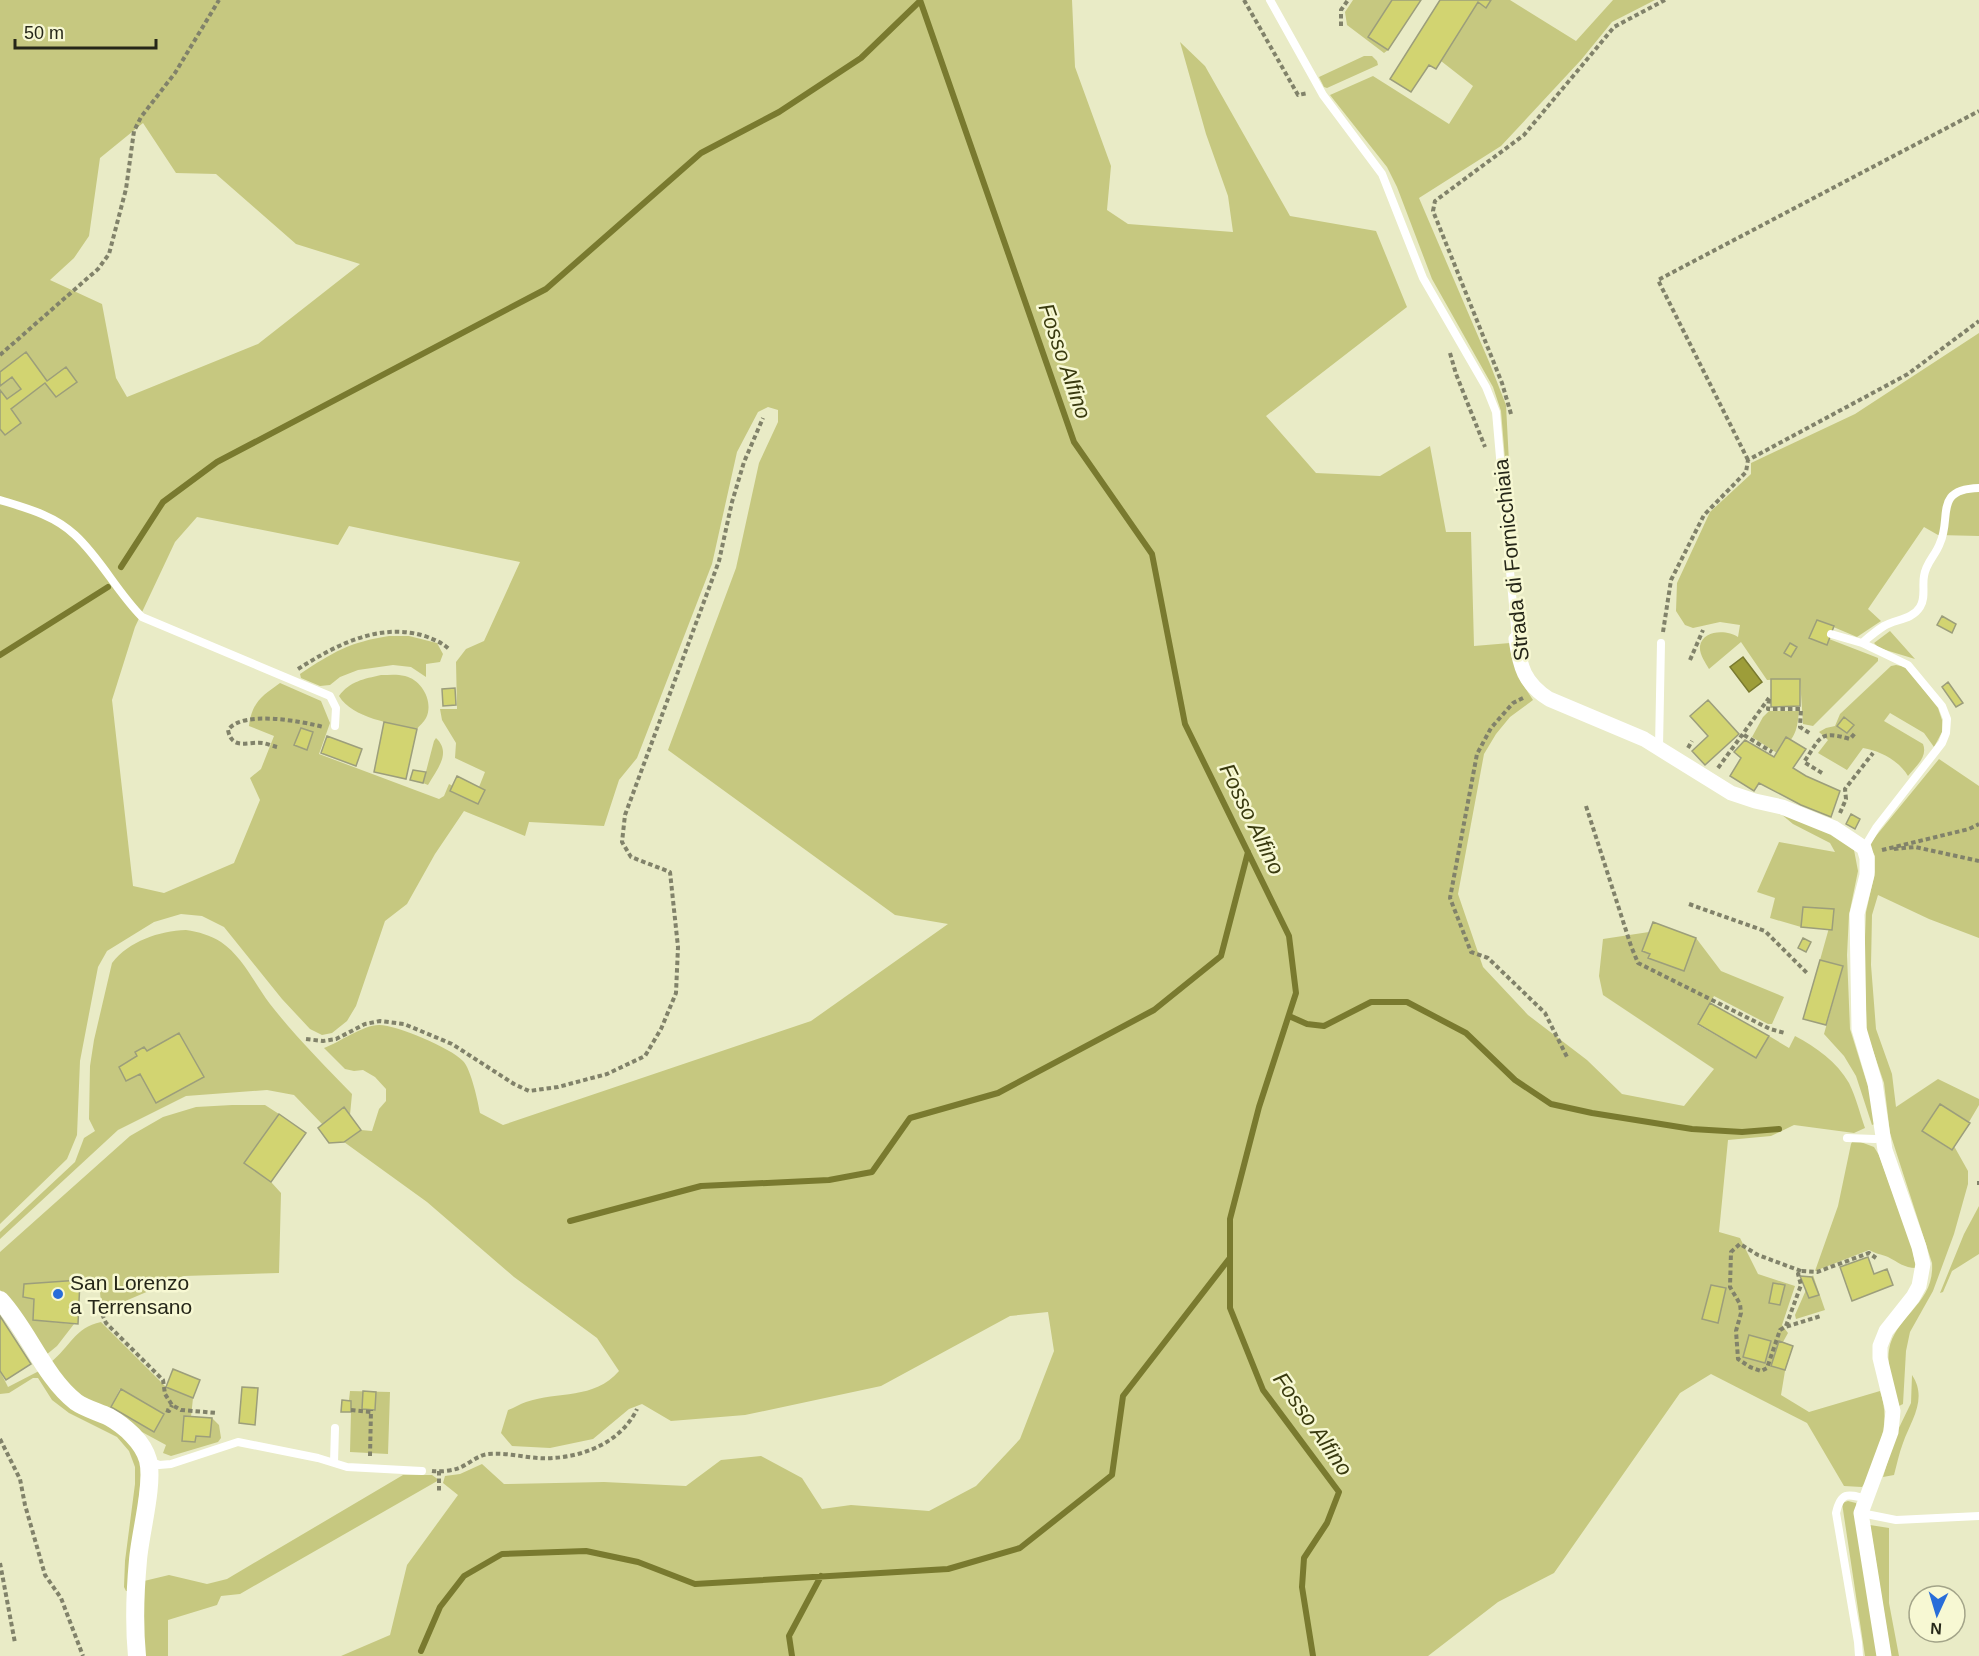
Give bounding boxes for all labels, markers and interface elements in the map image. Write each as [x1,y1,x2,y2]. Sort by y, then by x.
scale bar [15,12,156,50]
text: 50 m [24,23,64,43]
water label: Fosso Alfino [1034,300,1096,422]
street label: Strada di Fornicchiaia [1489,457,1533,662]
water label: Fosso Alfino [1214,759,1290,879]
place label: San Lorenzo a Terrensano [70,1271,192,1318]
marker: San Lorenzo a Terrensano [51,1287,65,1301]
water label: Fosso Alfino [1268,1368,1358,1480]
north arrow [1907,1584,1967,1644]
text: N [1930,1620,1942,1637]

